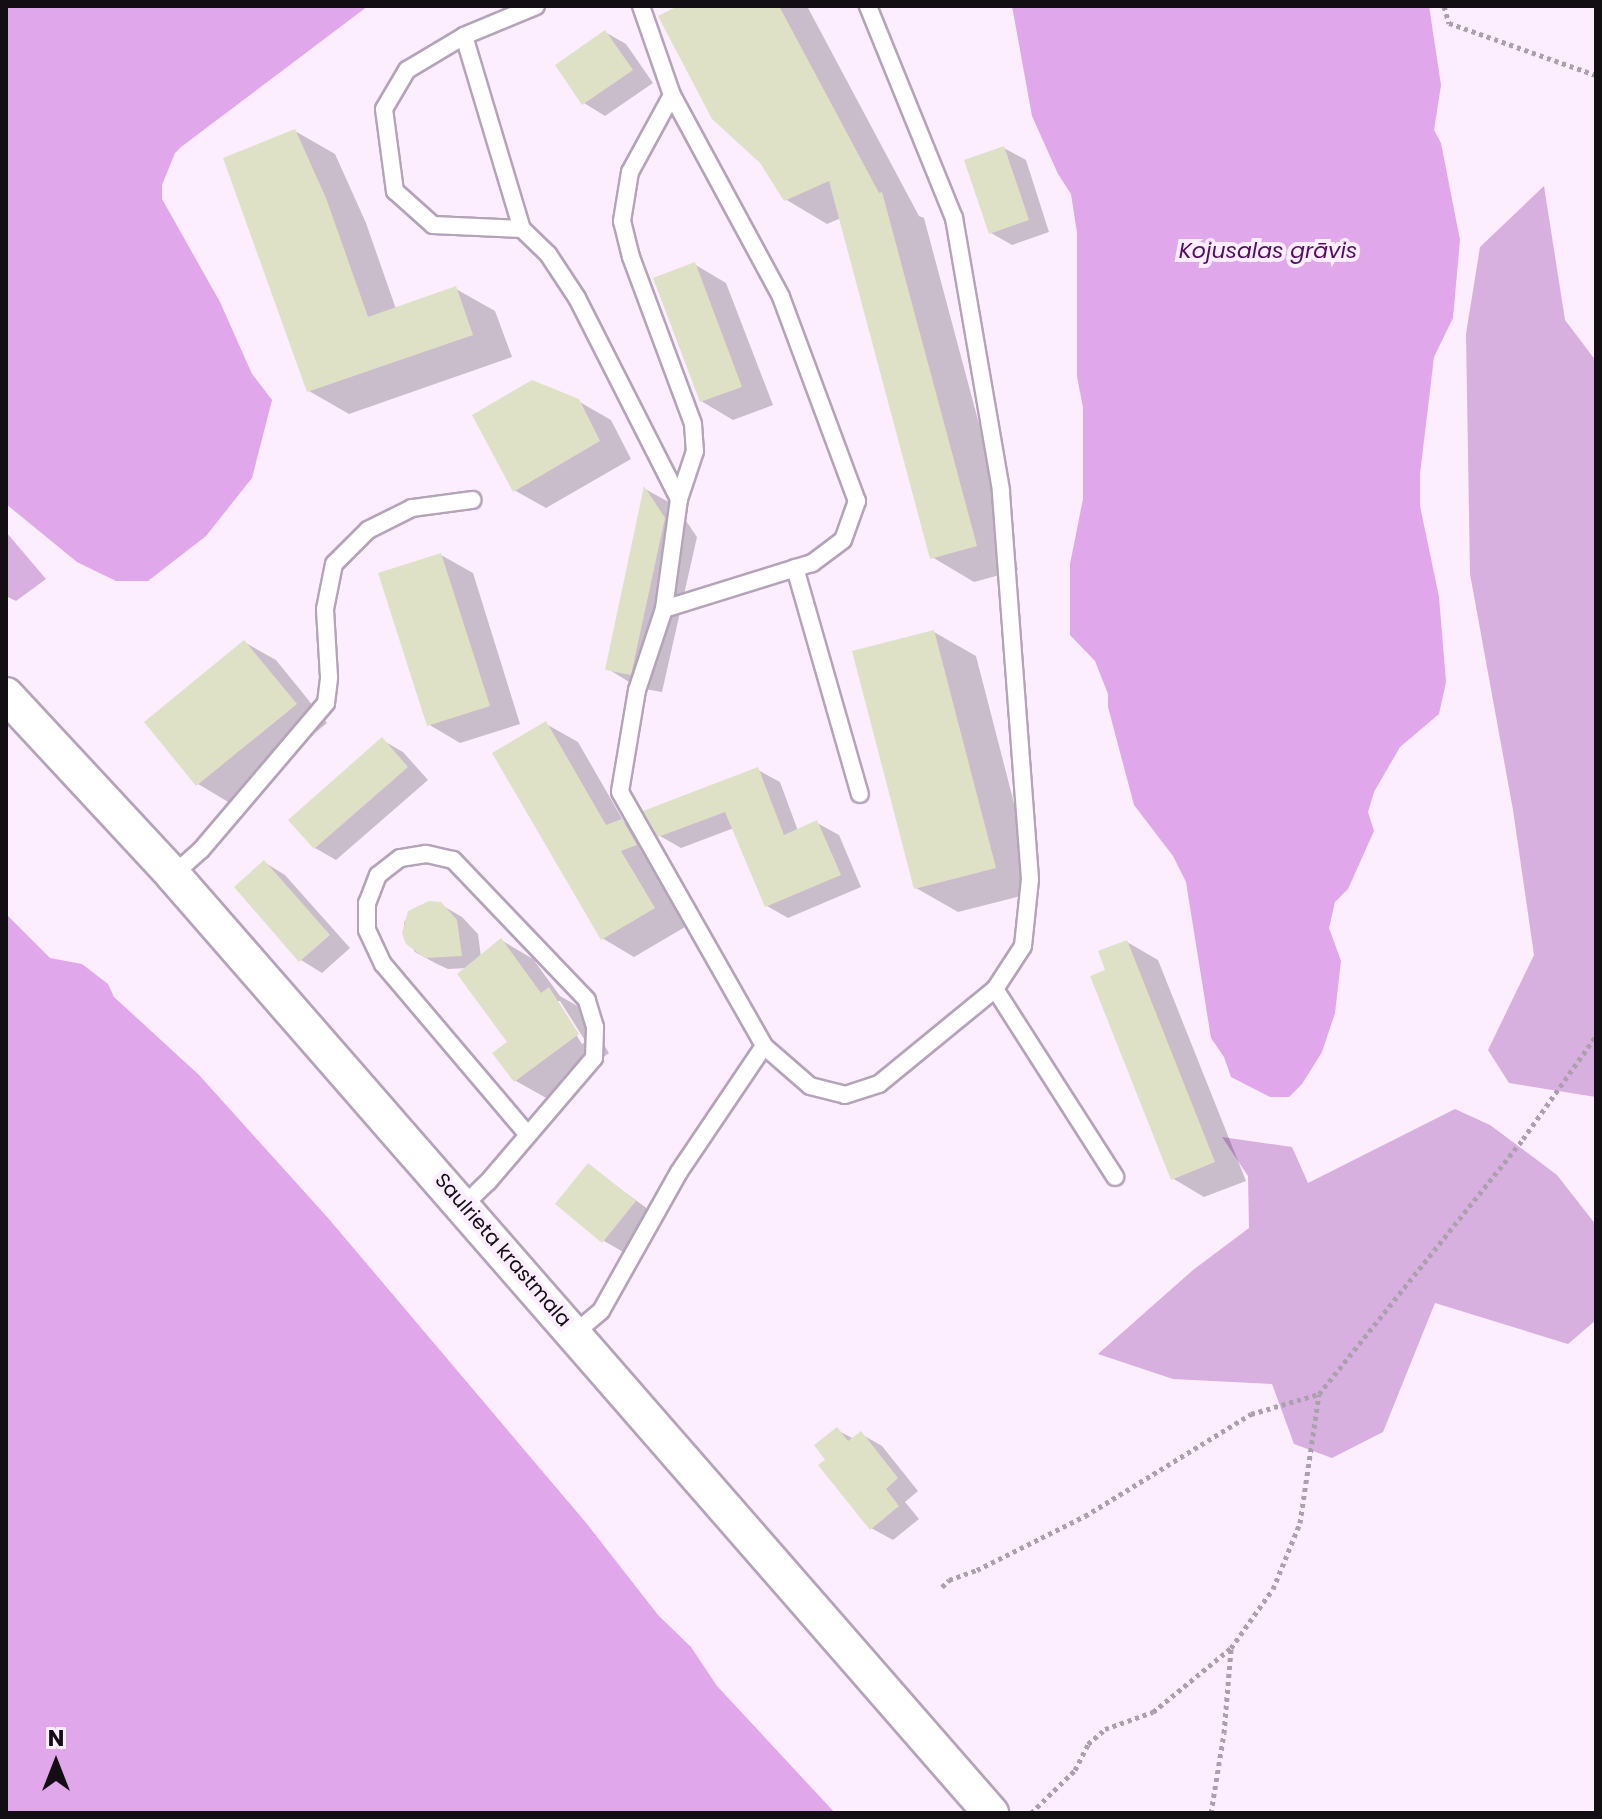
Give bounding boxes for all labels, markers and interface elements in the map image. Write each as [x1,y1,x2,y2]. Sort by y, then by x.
water label: Kojusalas grāvis [1179,238,1357,264]
street label: Saulrieta krastmala [430,1168,576,1332]
north arrow [16,1723,96,1803]
text: N [48,1723,64,1754]

